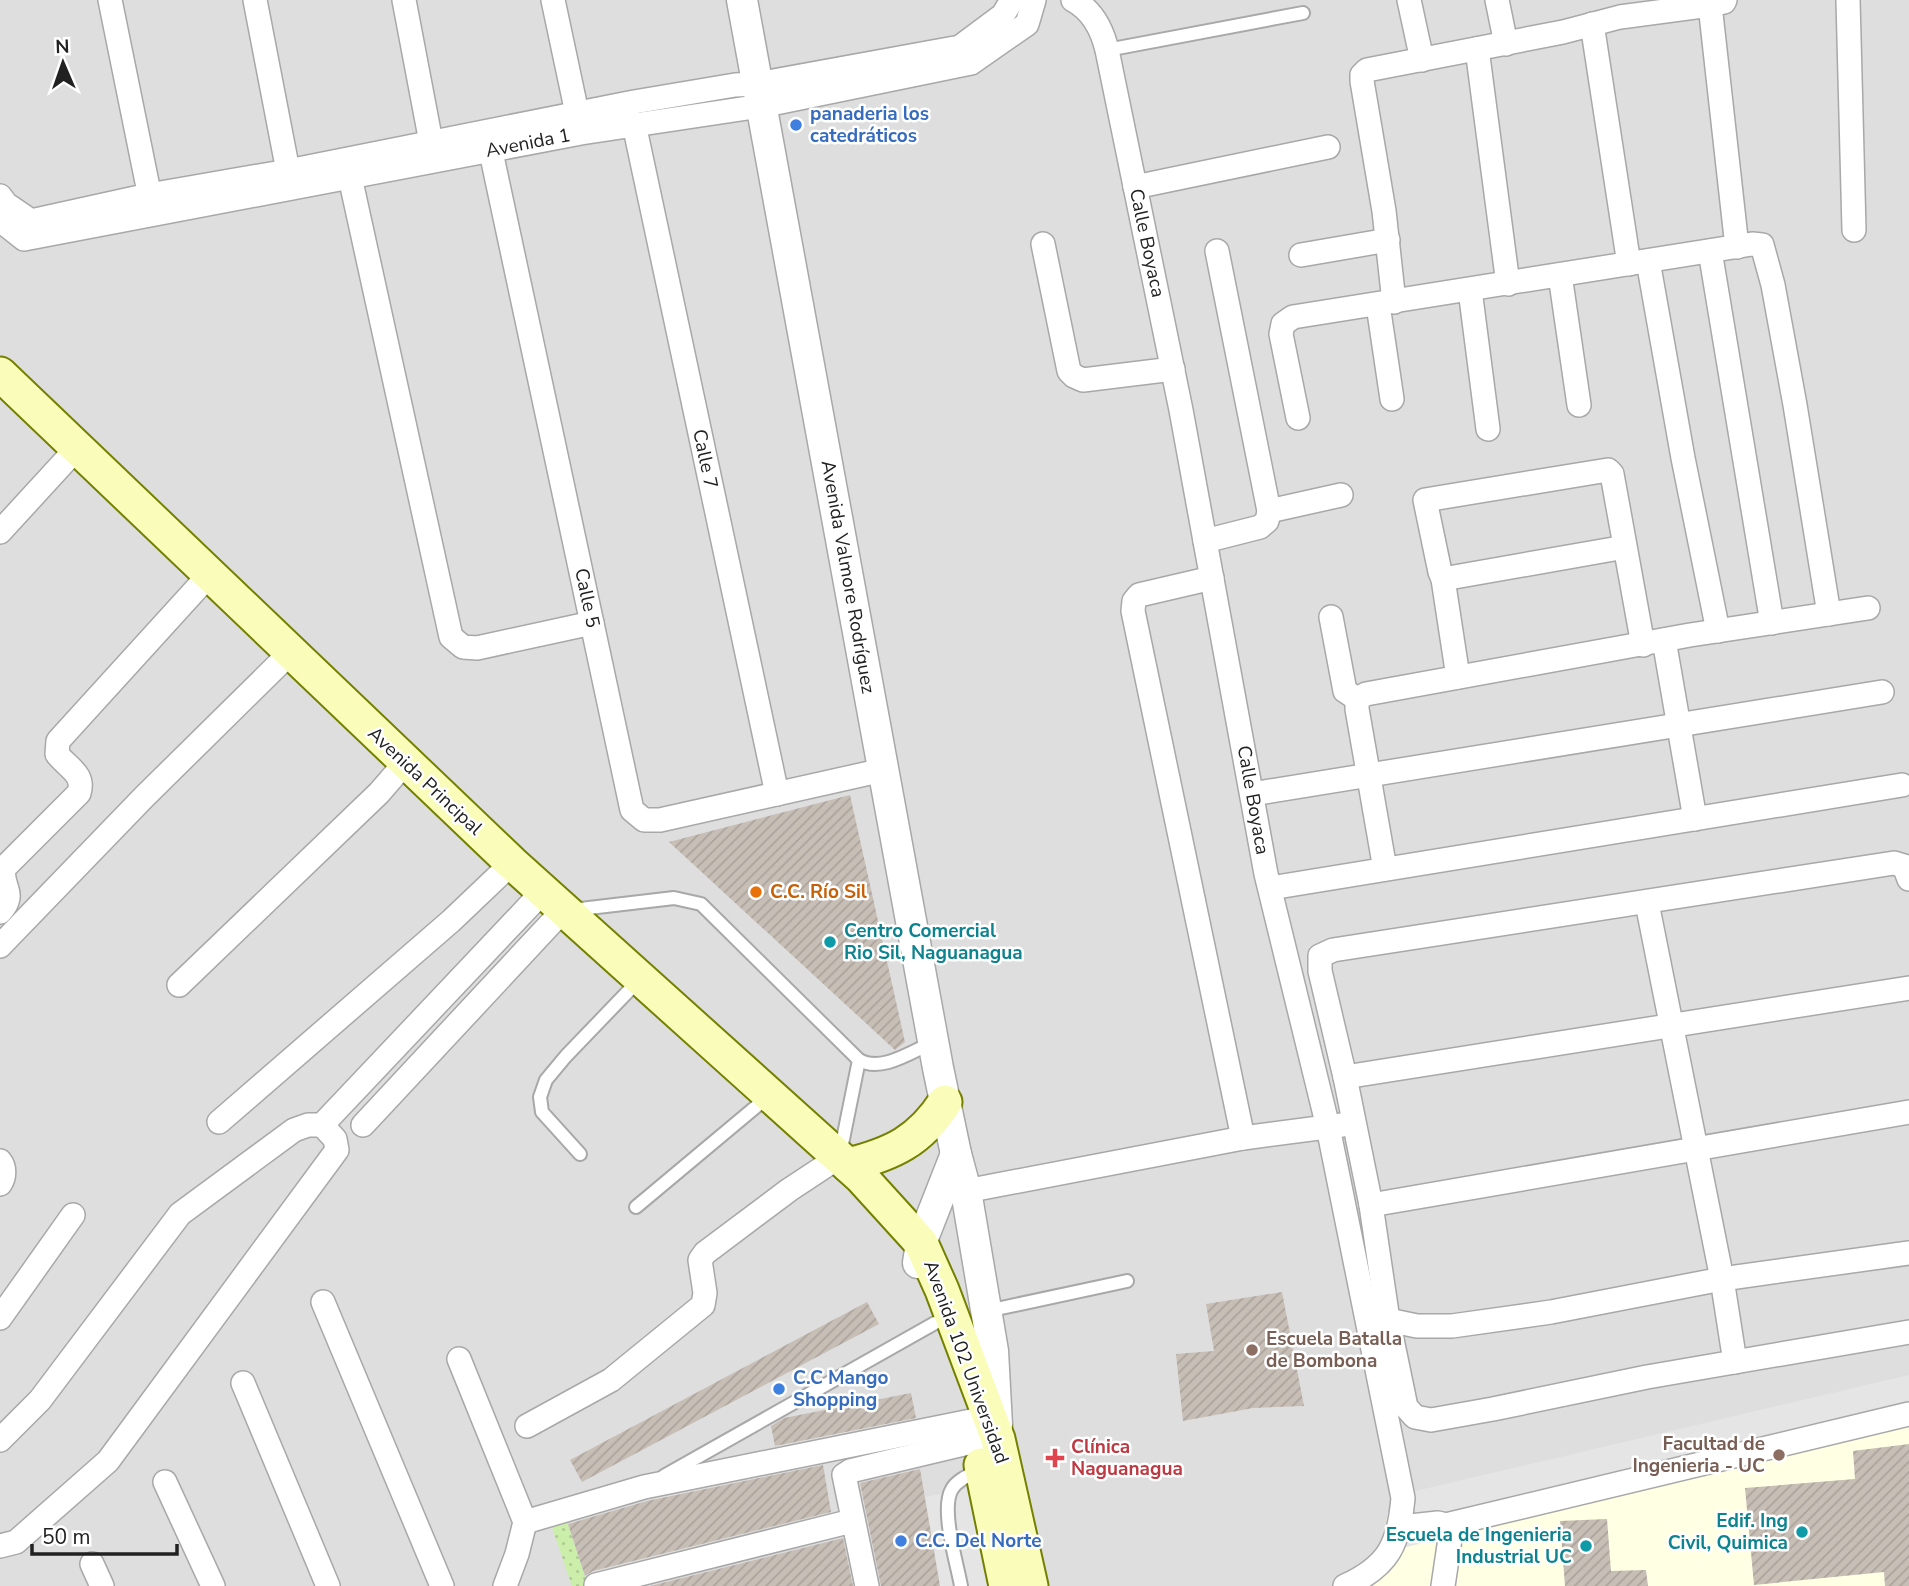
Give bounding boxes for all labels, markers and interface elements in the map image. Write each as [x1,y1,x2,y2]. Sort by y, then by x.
north arrow [28,28,98,98]
text: N [55,34,70,60]
place label: panaderia los catedráticos [810,101,929,149]
marker: panaderia los catedráticos [788,117,804,133]
street label: Avenida 1 [483,122,573,164]
street label: Calle Boyaca [1123,186,1171,300]
street label: Calle 7 [686,427,724,491]
street label: Avenida Valmore Rodríguez [815,458,881,696]
street label: Calle 5 [568,566,606,630]
street label: Avenida Principal [362,721,488,841]
street label: Calle Boyaca [1231,743,1275,857]
place label: C.C. Río Sil [770,879,867,905]
marker: C.C. Río Sil [748,884,764,900]
place label: Centro Comercial Rio Sil, Naguanagua [844,918,1023,966]
marker: Centro Comercial Rio Sil, Naguanagua [822,934,838,950]
street label: Avenida 102 Universidad [917,1257,1015,1467]
place label: Escuela Batalla de Bombona [1266,1326,1402,1374]
marker: Escuela Batalla de Bombona [1244,1342,1260,1358]
place label: C.C Mango Shopping [793,1365,889,1413]
marker: C.C Mango Shopping [771,1381,787,1397]
place label: Facultad de Ingenieria - UC [1632,1431,1765,1479]
place label: Clínica Naguanagua [1071,1434,1183,1482]
marker: Facultad de Ingenieria - UC [1771,1447,1787,1463]
marker: Clínica Naguanagua [1045,1448,1065,1468]
place label: Edif. Ing Civil, Quimica [1668,1508,1788,1556]
scale bar [32,1512,177,1556]
place label: Escuela de Ingenieria Industrial UC [1386,1522,1572,1570]
text: 50 m [42,1523,91,1551]
marker: Edif. Ing Civil, Quimica [1794,1524,1810,1540]
place label: C.C. Del Norte [915,1528,1042,1554]
marker: C.C. Del Norte [893,1533,909,1549]
marker: Escuela de Ingenieria Industrial UC [1578,1538,1594,1554]

